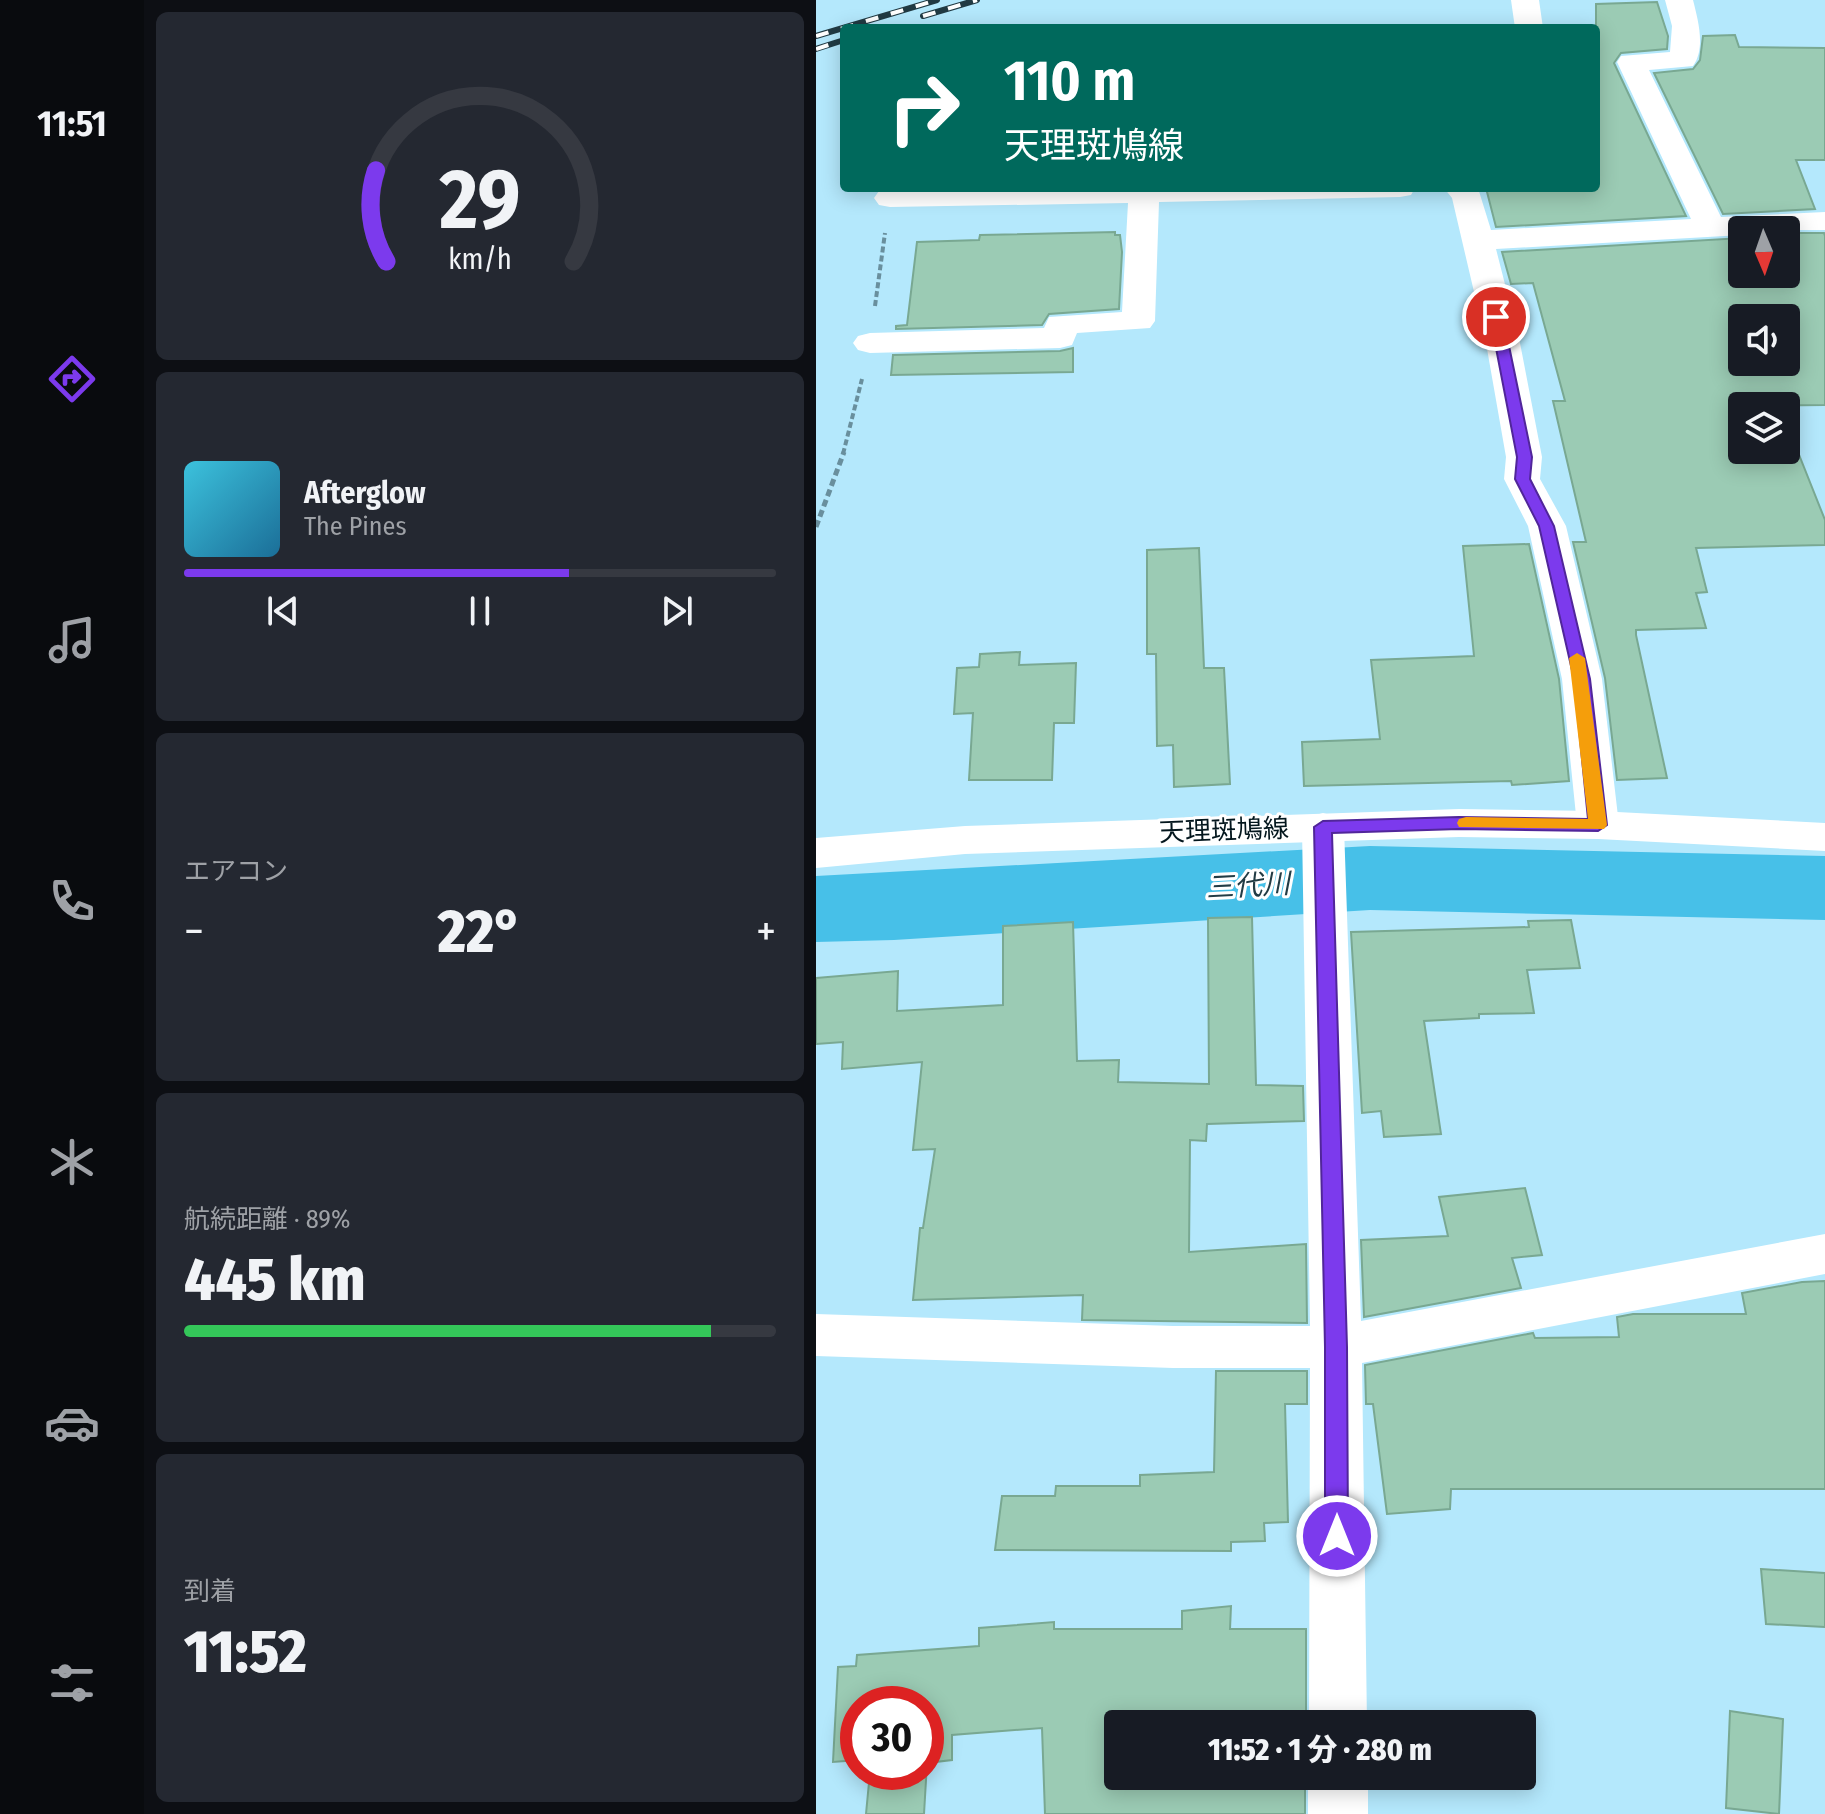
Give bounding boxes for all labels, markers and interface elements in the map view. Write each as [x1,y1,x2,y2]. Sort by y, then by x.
text: 110 m [1004,48,1135,115]
icon: right [872,56,976,160]
text: 11:51 [37,102,107,146]
text: 天理斑鳩線 [1004,124,1184,168]
text: 29 [438,150,521,250]
north arrow [1728,216,1800,288]
map controls [1728,216,1800,464]
text: km/h [448,242,512,277]
pin [1462,283,1530,351]
icon: arrive [1474,295,1518,339]
button: sound [1728,304,1800,376]
icon: directions [44,351,100,407]
button: layers [1728,392,1800,464]
text: Afterglow [304,475,426,511]
text: The Pines [304,511,407,542]
icon: previous [261,589,305,633]
icon: pause [458,589,502,633]
icon: next [655,589,699,633]
icon: music [44,612,100,668]
street label: 天理斑鳩線 [1159,813,1290,848]
text: エアコン [184,856,288,887]
water label: 三代川 [1205,867,1294,904]
icon: phone [44,873,100,929]
text: 22° [438,896,522,968]
text: − [184,905,204,958]
text: + [756,905,776,958]
icon: climate [44,1134,100,1190]
text: 航続距離 · 89% [184,1204,350,1235]
text: 445 km [184,1244,365,1316]
icon: car [44,1395,100,1451]
position arrow [1295,1494,1379,1578]
text: 到着 [184,1576,236,1607]
text: 11:52 [184,1616,307,1688]
icon: filters [44,1655,100,1711]
speed limit sign: 30 [840,1686,944,1790]
text: 11:52 · 1 分 · 280 m [1208,1732,1432,1768]

